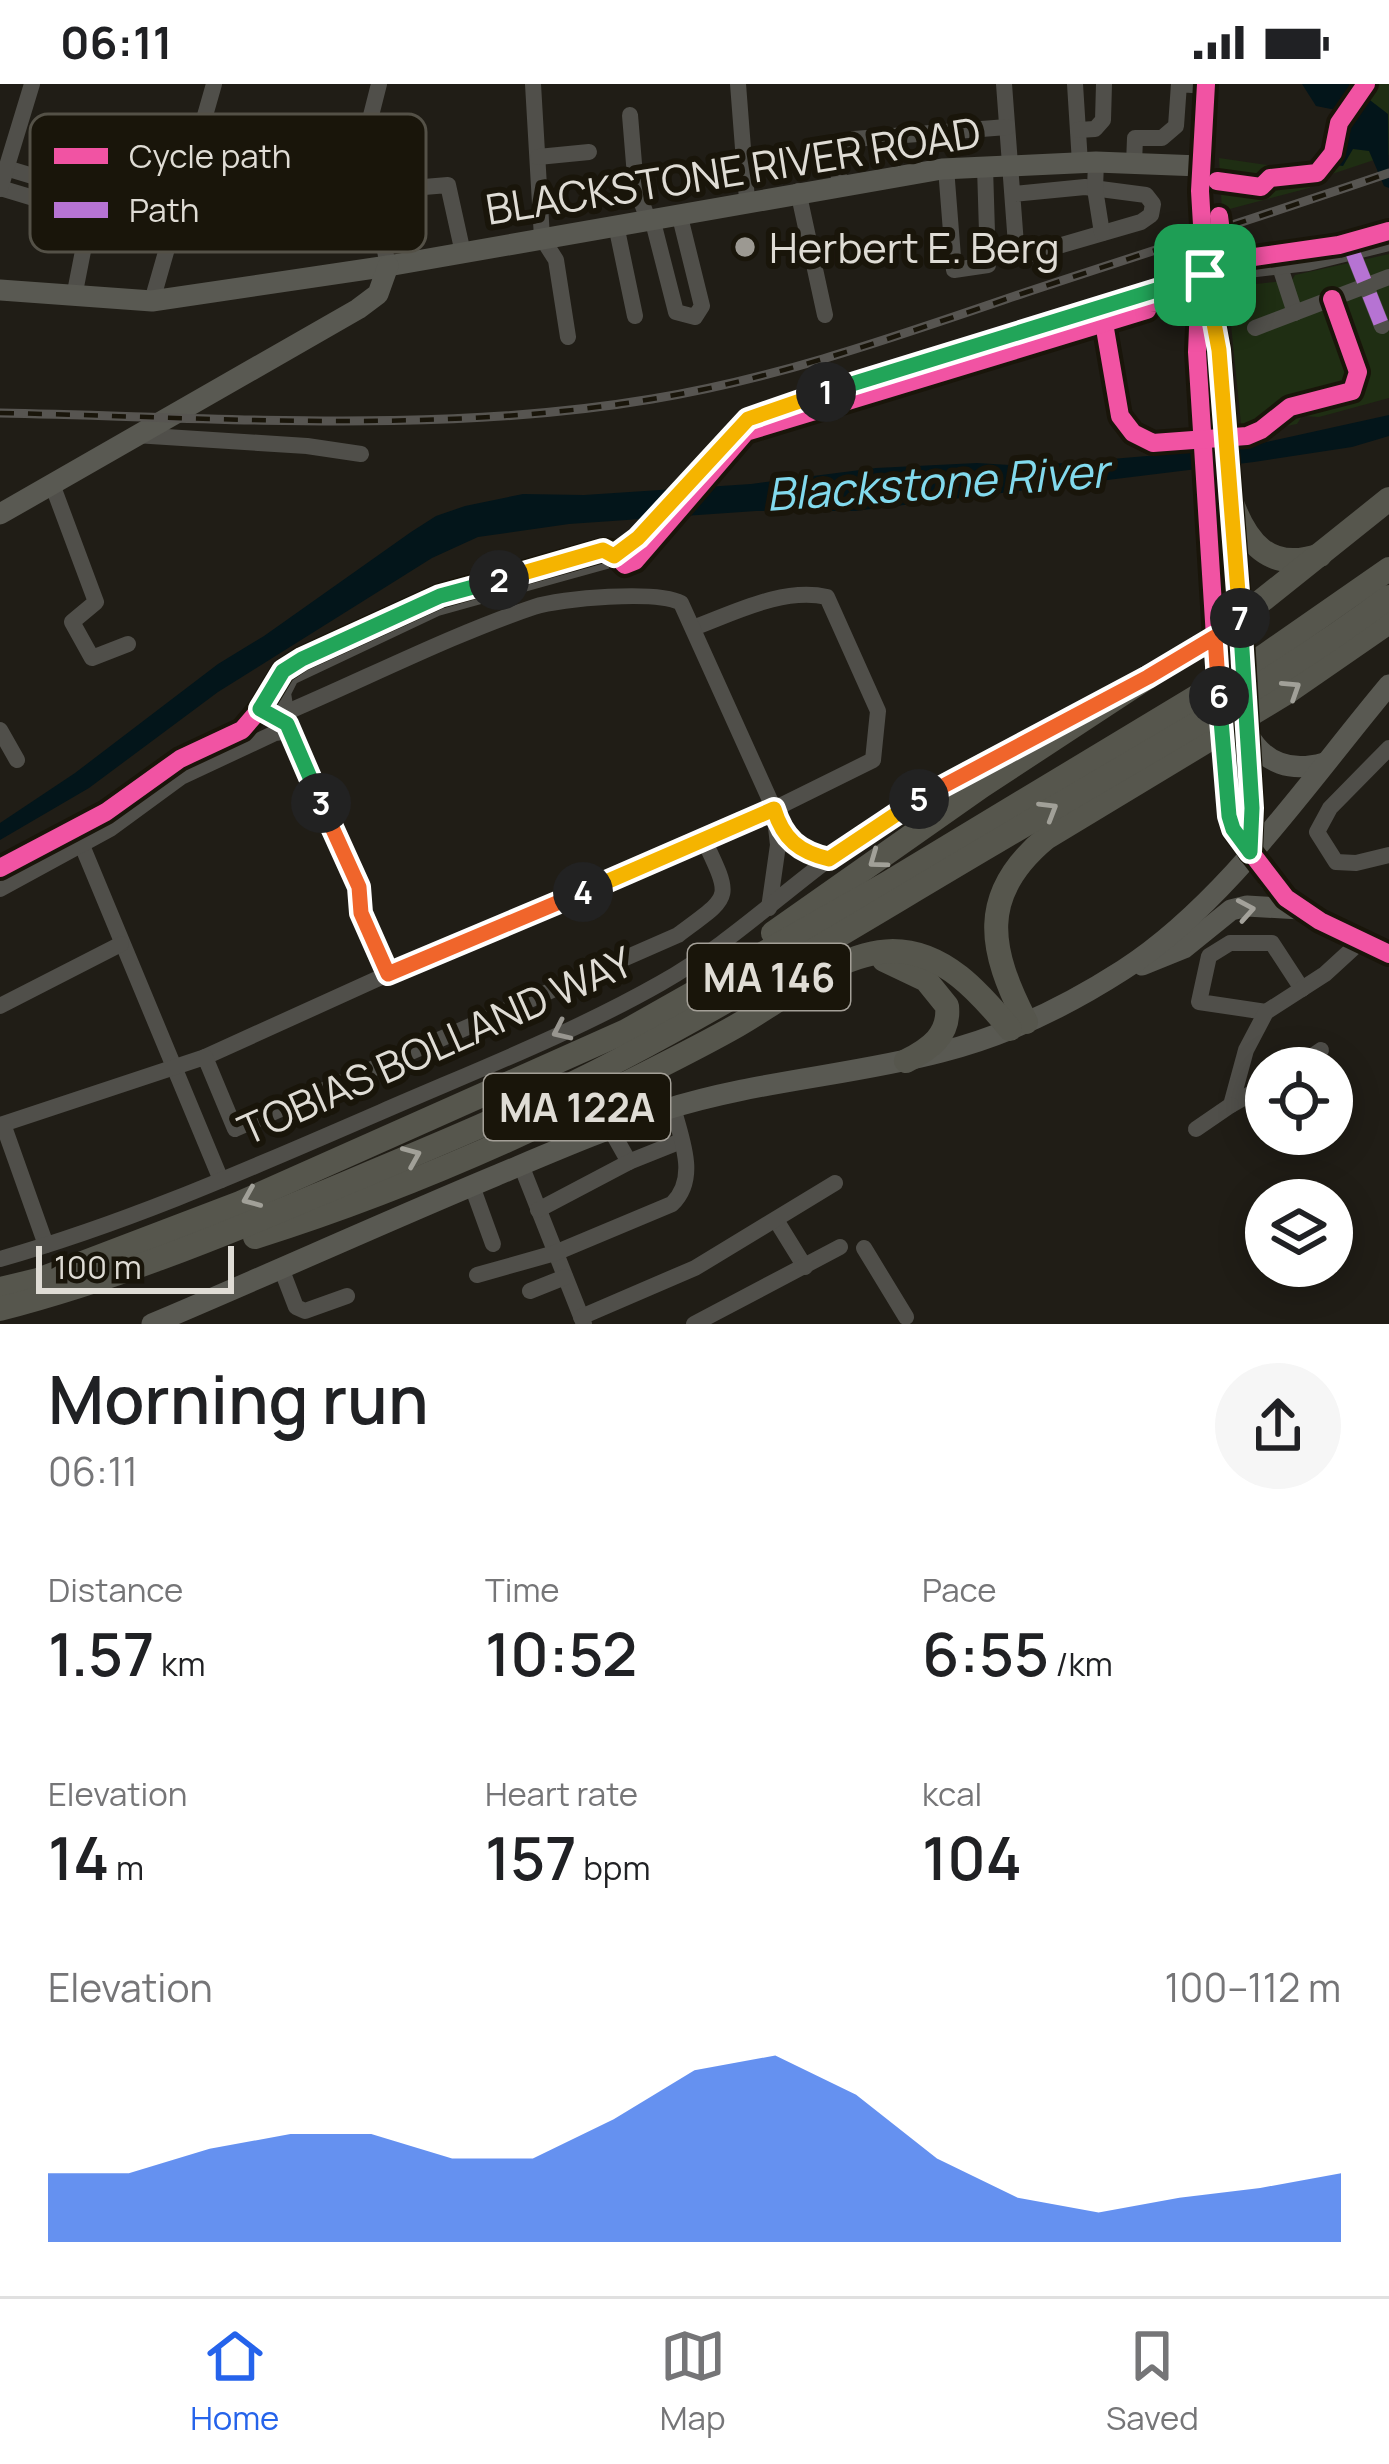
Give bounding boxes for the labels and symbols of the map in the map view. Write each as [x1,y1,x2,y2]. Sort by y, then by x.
street label: BLACKSTONE RIVER ROAD [481,102,985,238]
legend [30,114,426,252]
text: Cycle path [129,133,291,178]
text: Path [129,187,199,232]
place label: Herbert E. Berg [769,218,1060,276]
pin [1154,224,1256,326]
marker: Herbert E. Berg [732,234,758,260]
pin: 1 [796,362,856,422]
water label: Blackstone River [764,439,1116,525]
pin: 2 [469,550,529,610]
pin: 7 [1210,588,1270,648]
pin: 6 [1189,666,1249,726]
one-way arrow [1278,681,1300,703]
pin: 5 [889,769,949,829]
pin: 3 [291,773,351,833]
one-way arrow [1036,802,1058,824]
one-way arrow [869,846,890,868]
pin: 4 [553,862,613,922]
one-way arrow [1236,899,1256,924]
street label: TOBIAS BOLLAND WAY [229,932,642,1158]
road number: MA 146 [688,944,850,1010]
one-way arrow [552,1017,573,1040]
road number: MA 122A [484,1074,670,1140]
one-way arrow [400,1146,421,1170]
one-way arrow [241,1184,262,1208]
scale bar [36,1240,234,1293]

